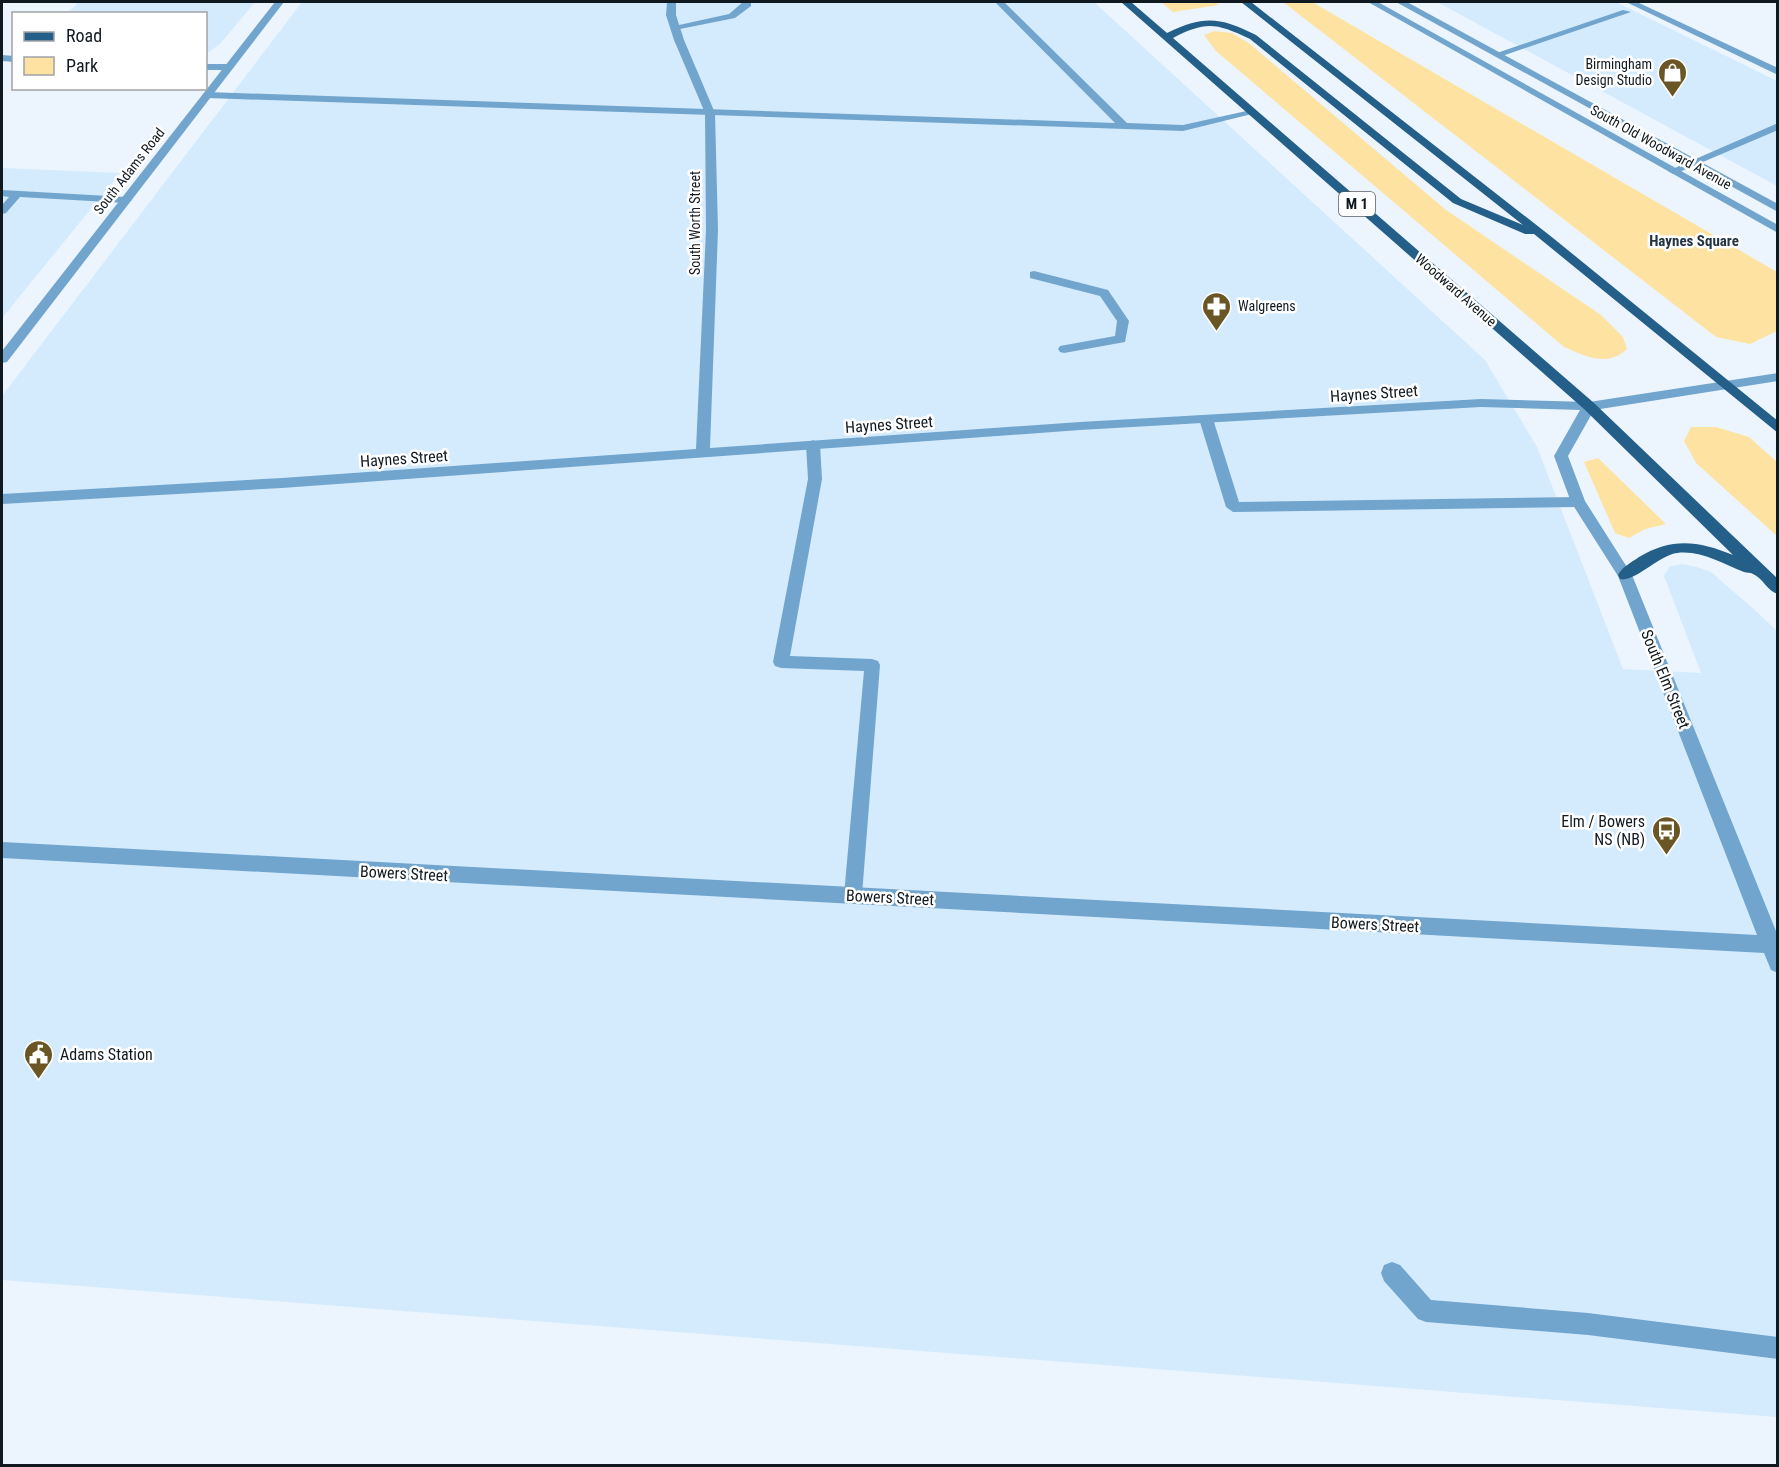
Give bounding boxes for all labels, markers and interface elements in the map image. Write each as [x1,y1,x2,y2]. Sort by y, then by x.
legend [12,12,207,90]
text: Road [66,25,102,46]
text: Park [66,55,98,76]
place label: Birmingham Design Studio [1576,56,1652,88]
shop icon: Birmingham Design Studio [1657,56,1689,98]
street label: South Old Woodward Avenue [1588,102,1735,193]
street label: South Adams Road [90,125,168,217]
street label: South Worth Street [687,171,703,275]
road number: M 1 [1339,192,1375,216]
district label: Haynes Square [1649,232,1739,250]
street label: Woodward Avenue [1412,251,1500,330]
pharmacy icon: Walgreens [1201,290,1233,332]
place label: Walgreens [1238,298,1296,314]
street label: Haynes Street [1330,381,1419,406]
street label: Haynes Street [845,412,934,437]
street label: Haynes Street [360,446,449,471]
street label: South Elm Street [1637,627,1694,732]
place label: Elm / Bowers NS (NB) [1561,812,1645,849]
bus stop icon: Elm / Bowers NS (NB) [1650,814,1682,856]
street label: Bowers Street [360,862,449,885]
street label: Bowers Street [846,886,935,909]
street label: Bowers Street [1331,913,1420,936]
public building icon: Adams Station [23,1038,55,1080]
place label: Adams Station [60,1045,153,1064]

